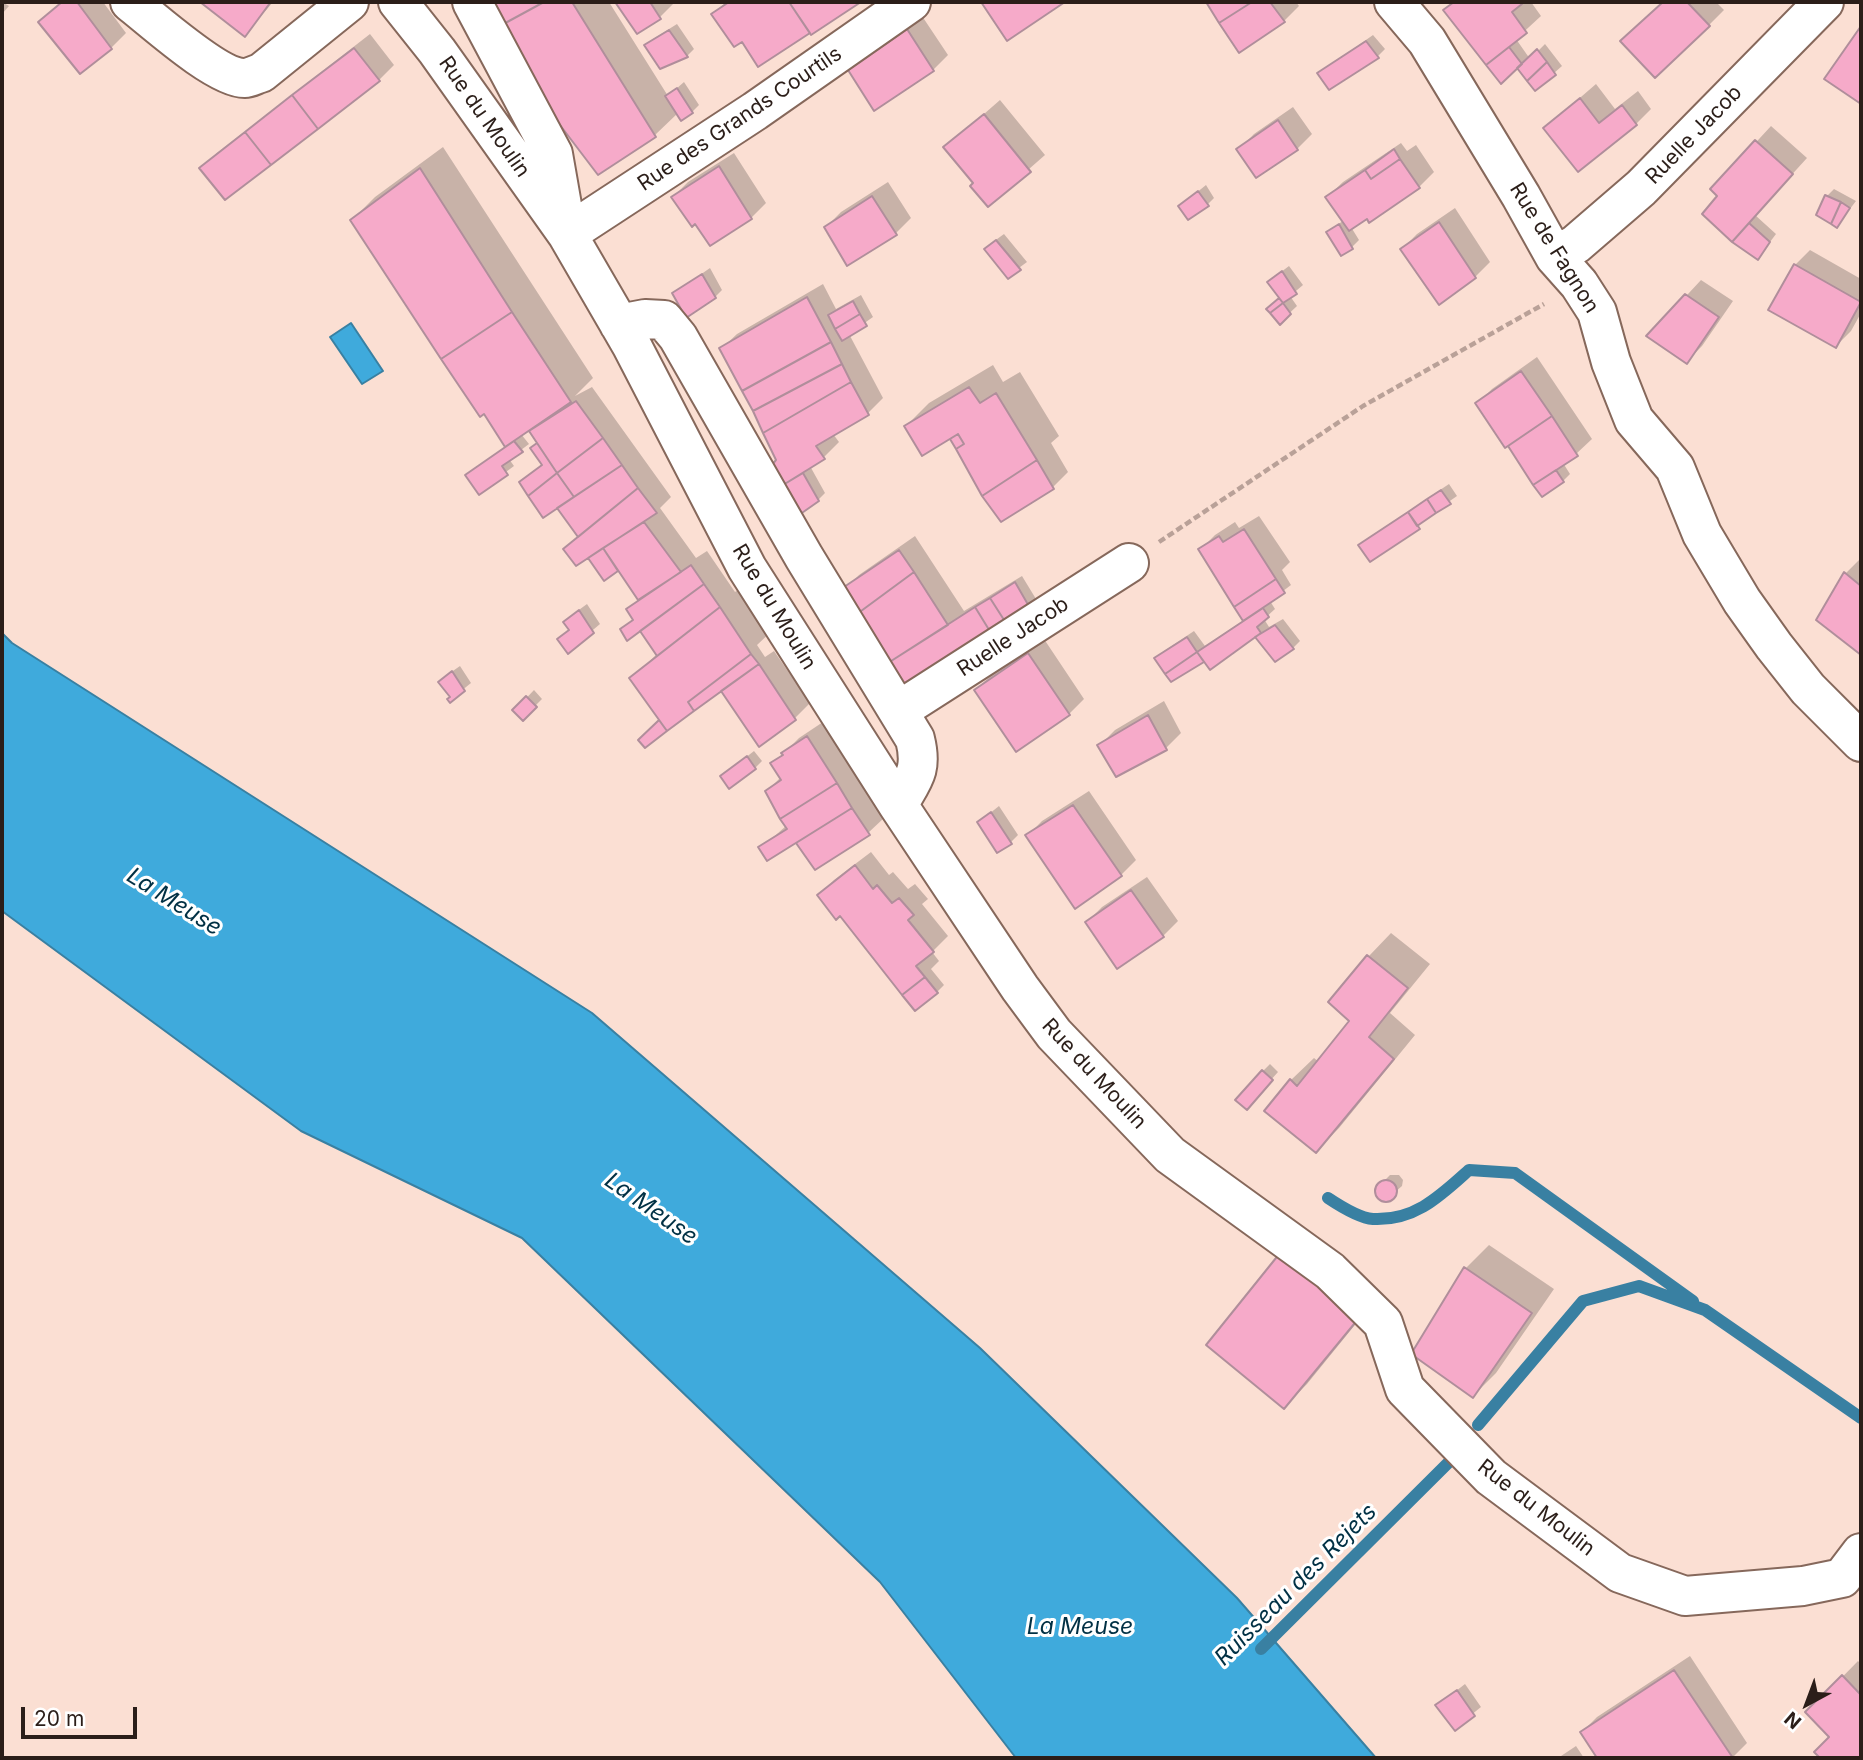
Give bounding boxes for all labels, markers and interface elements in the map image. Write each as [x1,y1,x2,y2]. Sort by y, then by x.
street label: Rue des Grands Courtils [633,41,847,197]
street label: Rue du Moulin [433,52,535,182]
street label: Ruelle Jacob [1641,80,1747,190]
street label: Rue de Fagnon [1504,178,1604,318]
street label: Rue du Moulin [727,540,821,674]
street label: Ruelle Jacob [953,592,1073,682]
water label: La Meuse [121,862,227,942]
street label: Rue du Moulin [1036,1014,1152,1134]
water label: La Meuse [599,1167,703,1251]
street label: Rue du Moulin [1472,1454,1600,1562]
water label: Ruisseau des Rejets [1209,1498,1383,1672]
water label: La Meuse [1027,1613,1133,1641]
north arrow [1772,1669,1842,1739]
scale bar [24,1694,140,1738]
text: 20 m [34,1706,84,1731]
text: N [1780,1707,1806,1734]

